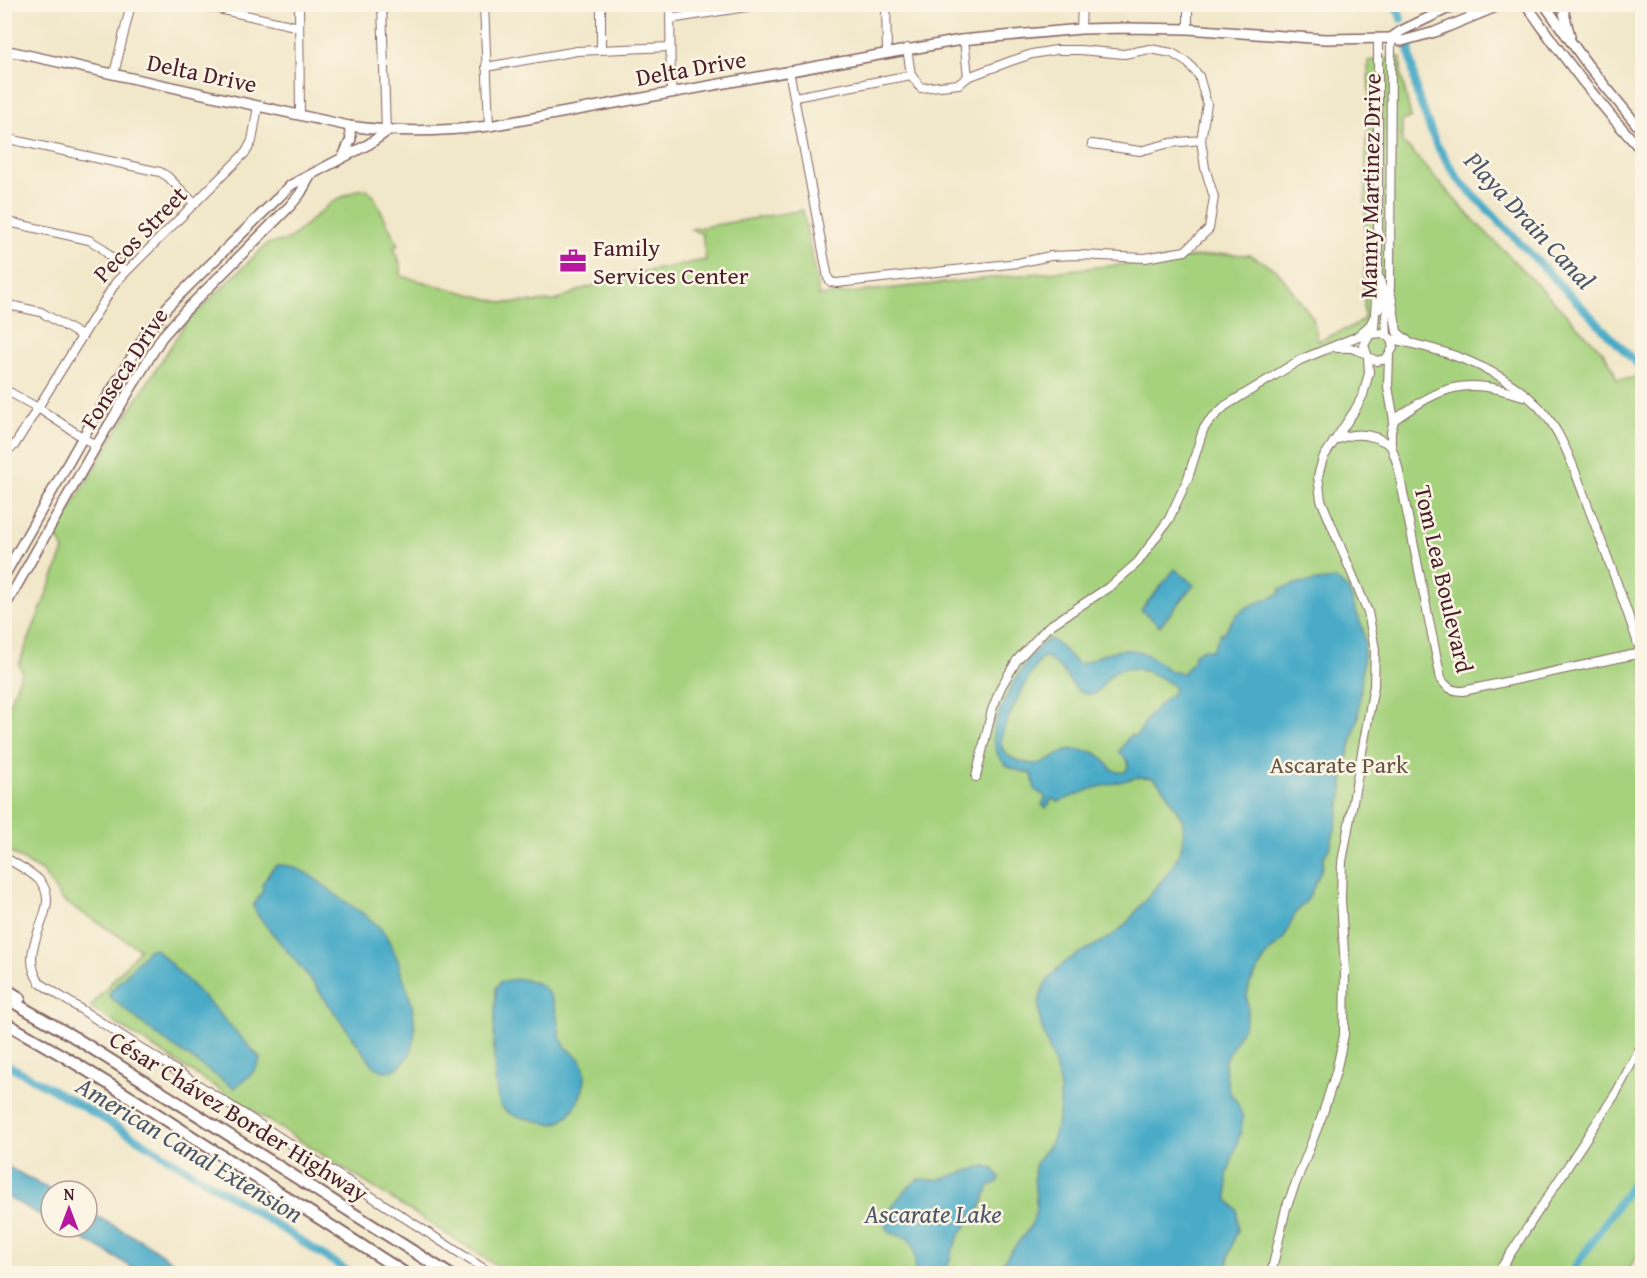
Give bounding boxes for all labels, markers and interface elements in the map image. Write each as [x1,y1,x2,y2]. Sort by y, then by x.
street label: Delta Drive [633,41,749,95]
street label: Delta Drive [144,44,260,102]
street label: Manny Martinez Drive [1351,73,1389,299]
water label: Playa Drain Canal [1455,141,1605,298]
street label: Pecos Street [85,177,196,290]
place label: Family Services Center [593,230,749,293]
office icon: Family Services Center [558,246,588,276]
street label: Fonseca Drive [72,300,176,436]
street label: Tom Lea Boulevard [1405,482,1483,676]
park label: Ascarate Park [1270,747,1409,782]
street label: César Chávez Border Highway [103,1022,375,1210]
water label: American Canal Extension [68,1065,311,1232]
north arrow [39,1179,99,1239]
text: N [64,1182,75,1206]
water label: Ascarate Lake [863,1194,1002,1233]

